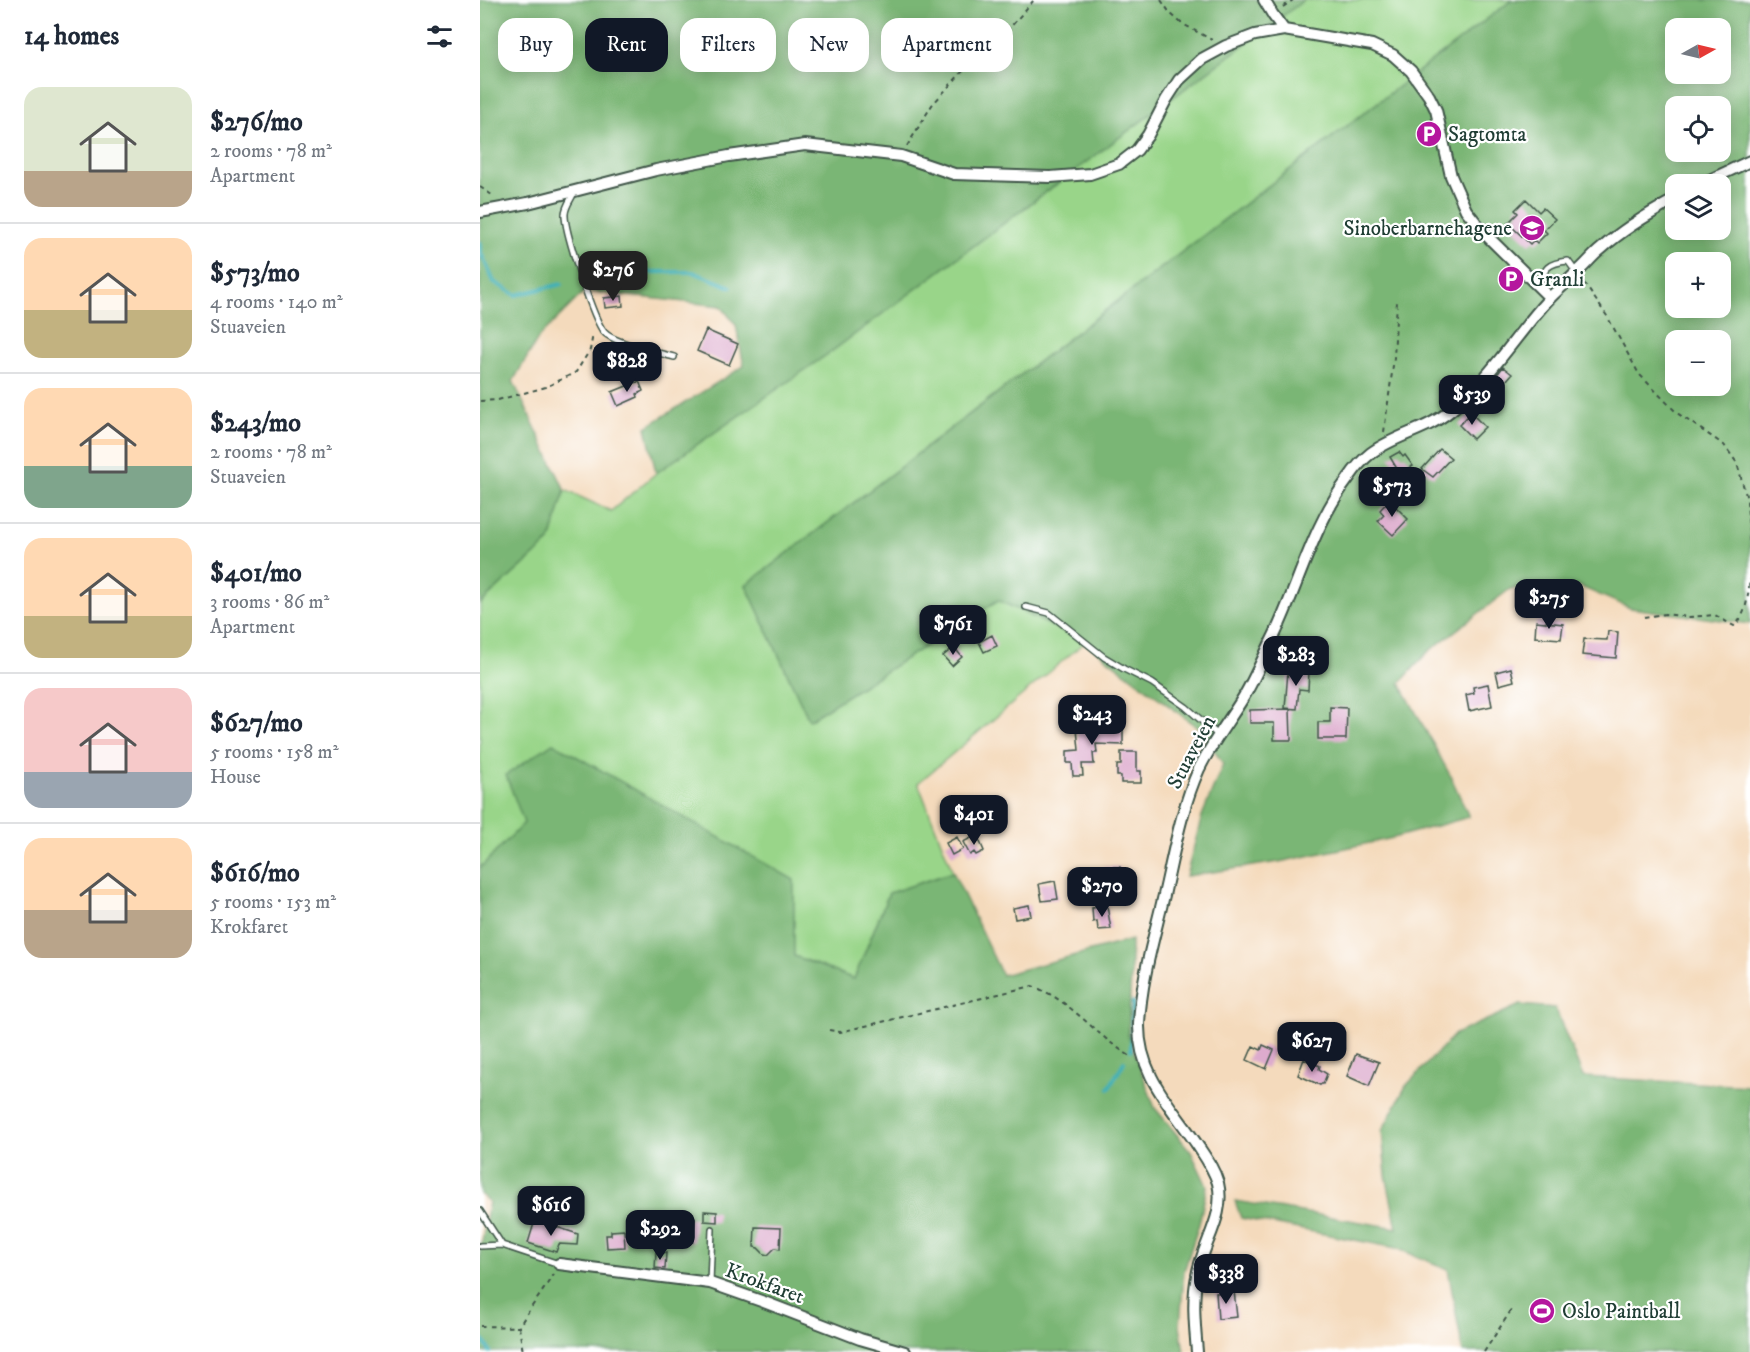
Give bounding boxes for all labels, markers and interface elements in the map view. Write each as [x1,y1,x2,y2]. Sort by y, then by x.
chip: Buy [498,18,573,72]
chip: Rent [585,18,668,72]
chip: Filters [680,18,776,72]
chip: New [788,18,869,72]
chip: Apartment [881,18,1013,72]
north arrow [1665,18,1731,84]
map controls [1665,18,1731,396]
text: 14 homes [24,20,119,53]
icon: filters [423,20,456,53]
button: locate [1665,96,1731,162]
text: $276/mo [210,106,303,139]
icon: home [72,111,144,183]
parking icon: Sagtomta [1414,119,1444,149]
place label: Sagtomta [1448,122,1526,148]
text: 2 rooms · 78 m² [210,139,332,164]
text: Apartment [210,164,295,189]
button: layers [1665,174,1731,240]
school or university icon: Sinoberbarnehagene [1517,213,1547,243]
place label: Sinoberbarnehagene [1344,216,1512,242]
pin: $276 [577,251,649,302]
button: + [1665,252,1731,318]
text: $573/mo [210,257,300,290]
text: $276 [592,258,634,283]
icon: home [72,262,144,334]
parking icon: Granli [1496,264,1526,294]
place label: Granli [1530,267,1584,293]
text: 4 rooms · 140 m² [210,290,343,315]
text: Stuaveien [210,315,286,340]
button: − [1665,330,1731,396]
pin: $828 [591,342,663,393]
text: $828 [607,349,647,374]
pin: $539 [1436,375,1508,426]
text: $539 [1453,382,1491,407]
text: $243/mo [210,407,301,440]
icon: home [72,412,144,484]
text: 2 rooms · 78 m² [210,440,332,465]
text: Stuaveien [210,465,286,490]
pin: $573 [1356,467,1428,518]
text: $573 [1373,474,1411,499]
text: $401/mo [210,557,302,590]
icon: home [72,562,144,634]
pin: $275 [1513,579,1585,630]
text: $275 [1529,586,1569,611]
text: 3 rooms · 86 m² [210,590,329,615]
pin: $761 [917,605,989,656]
text: $761 [933,612,973,637]
text: Apartment [210,615,295,640]
pin: $283 [1260,636,1332,687]
text: $283 [1277,643,1315,668]
pin: $243 [1056,695,1128,746]
text: $243 [1072,702,1112,727]
text: $627/mo [210,707,303,740]
street label: Stuaveien [1162,711,1222,794]
icon: home [72,712,144,784]
text: 5 rooms · 158 m² [210,740,339,765]
text: House [210,765,261,790]
pin: $401 [938,795,1010,846]
text: $401 [954,802,994,827]
text: $616/mo [210,857,300,890]
icon: home [72,862,144,934]
pin: $270 [1066,867,1138,918]
text: $270 [1081,874,1123,899]
text: 5 rooms · 153 m² [210,890,336,915]
text: Krokfaret [210,915,288,940]
pin: $627 [1276,1022,1348,1073]
text: $627 [1291,1029,1333,1054]
pin: $616 [515,1186,587,1237]
text: $616 [532,1193,570,1218]
pin: $292 [624,1210,696,1261]
text: $292 [640,1217,680,1242]
pin: $338 [1190,1254,1262,1305]
street label: Krokfaret [722,1258,808,1310]
text: $338 [1208,1261,1244,1286]
sports icon: Oslo Paintball [1527,1296,1557,1326]
place label: Oslo Paintball [1562,1299,1681,1325]

